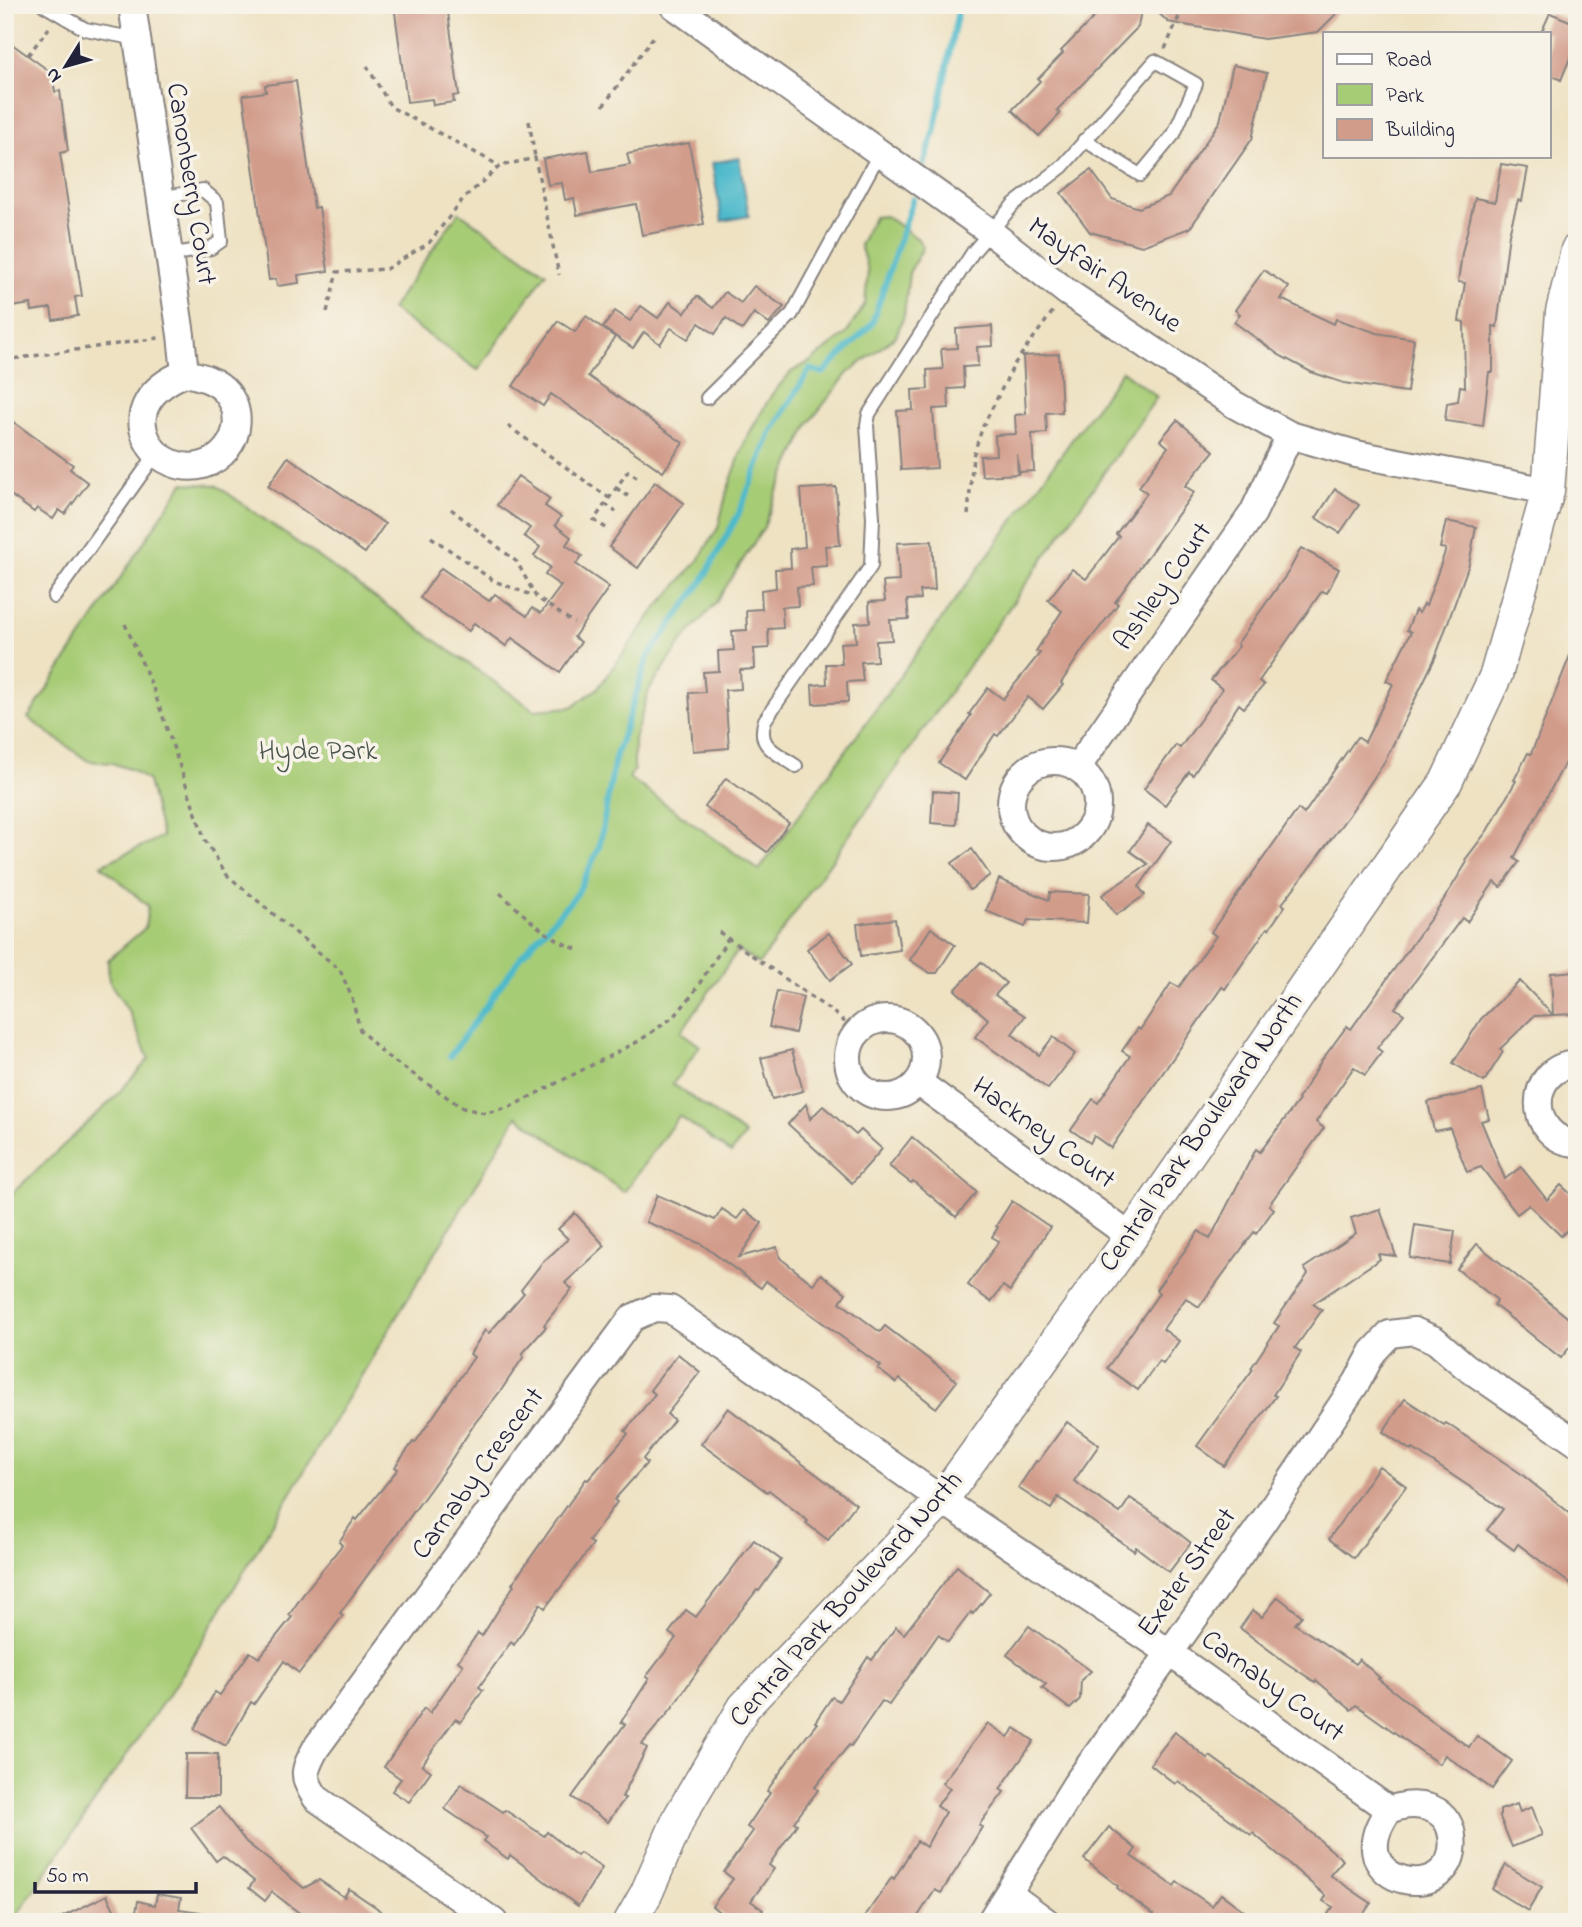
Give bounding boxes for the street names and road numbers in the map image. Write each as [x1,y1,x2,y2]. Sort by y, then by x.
street label: Canonberry Court [154,80,226,288]
street label: Mayfair Avenue [1018,208,1190,345]
street label: Ashley Court [1105,514,1223,660]
street label: Central Park Boulevard North [1090,985,1314,1281]
street label: Hackney Court [963,1068,1123,1200]
street label: Carnaby Crescent [402,1379,556,1569]
street label: Central Park Boulevard North [720,1463,974,1737]
street label: Exeter Street [1128,1500,1248,1646]
street label: Carnaby Court [1191,1621,1353,1753]

